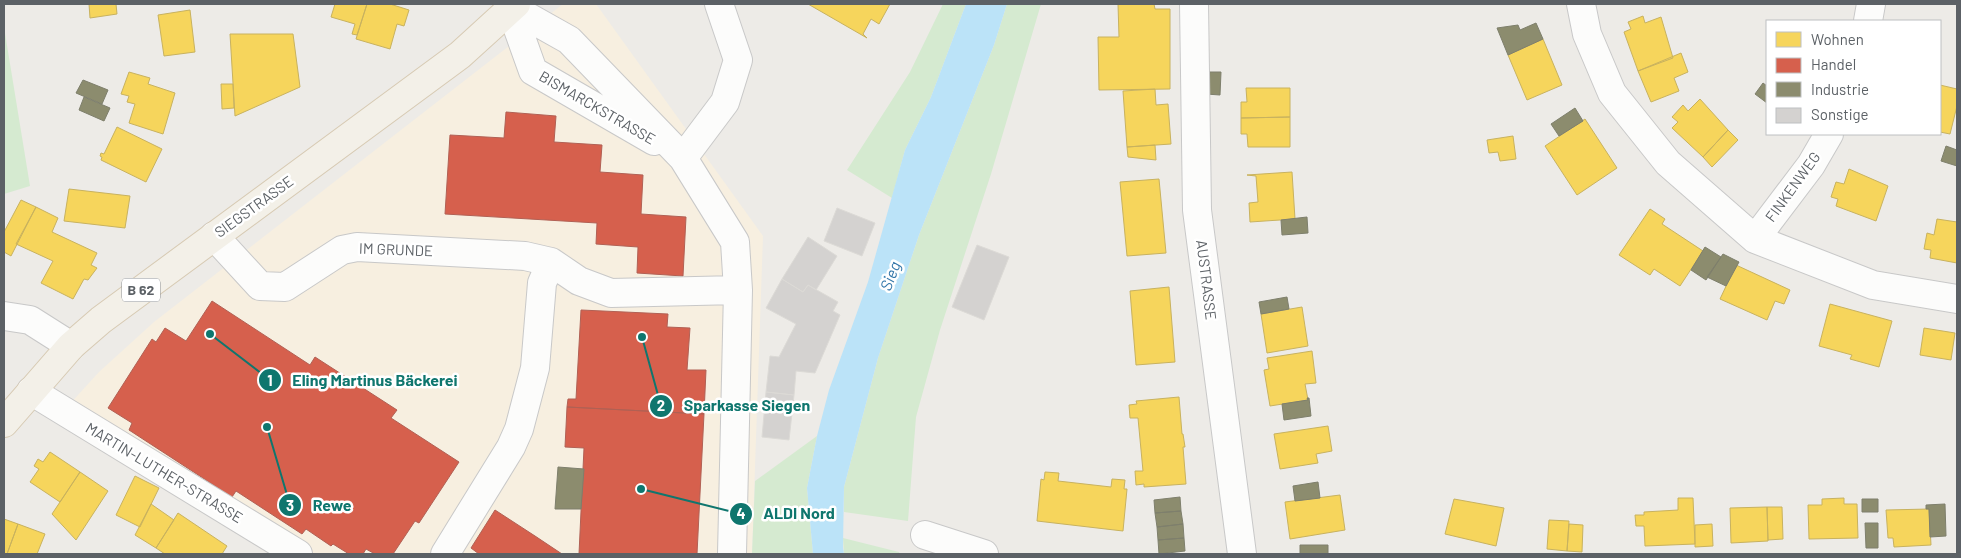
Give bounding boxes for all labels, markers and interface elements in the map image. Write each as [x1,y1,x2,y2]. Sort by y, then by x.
legend [1766,20,1941,135]
text: Wohnen [1811,30,1864,48]
text: Handel [1811,55,1856,73]
street label: BISMARCKSTRASSE [536,67,659,148]
text: Industrie [1811,80,1869,98]
text: Sonstige [1811,105,1869,123]
street label: FINKENWEG [1761,148,1824,225]
street label: SIEGSTRASSE [211,172,296,241]
street label: IM GRUNDE [359,239,433,259]
street label: AUSTRASSE [1193,239,1221,321]
water label: Sieg [875,259,904,293]
road number: B 62 [122,278,160,302]
callout: Eling Martinus Bäckerei [257,365,468,396]
text: Eling Martinus Bäckerei [292,370,458,389]
text: 1 [267,371,273,389]
callout: Sparkasse Siegen [649,390,820,421]
text: Sparkasse Siegen [684,395,810,414]
text: 2 [657,396,665,414]
street label: MARTIN-LUTHER-STRASSE [83,418,246,526]
callout: Rewe [277,490,361,521]
text: Rewe [313,495,352,514]
text: 3 [286,496,294,514]
callout: ALDI Nord [728,498,845,529]
text: ALDI Nord [763,503,835,522]
text: 4 [736,504,746,522]

